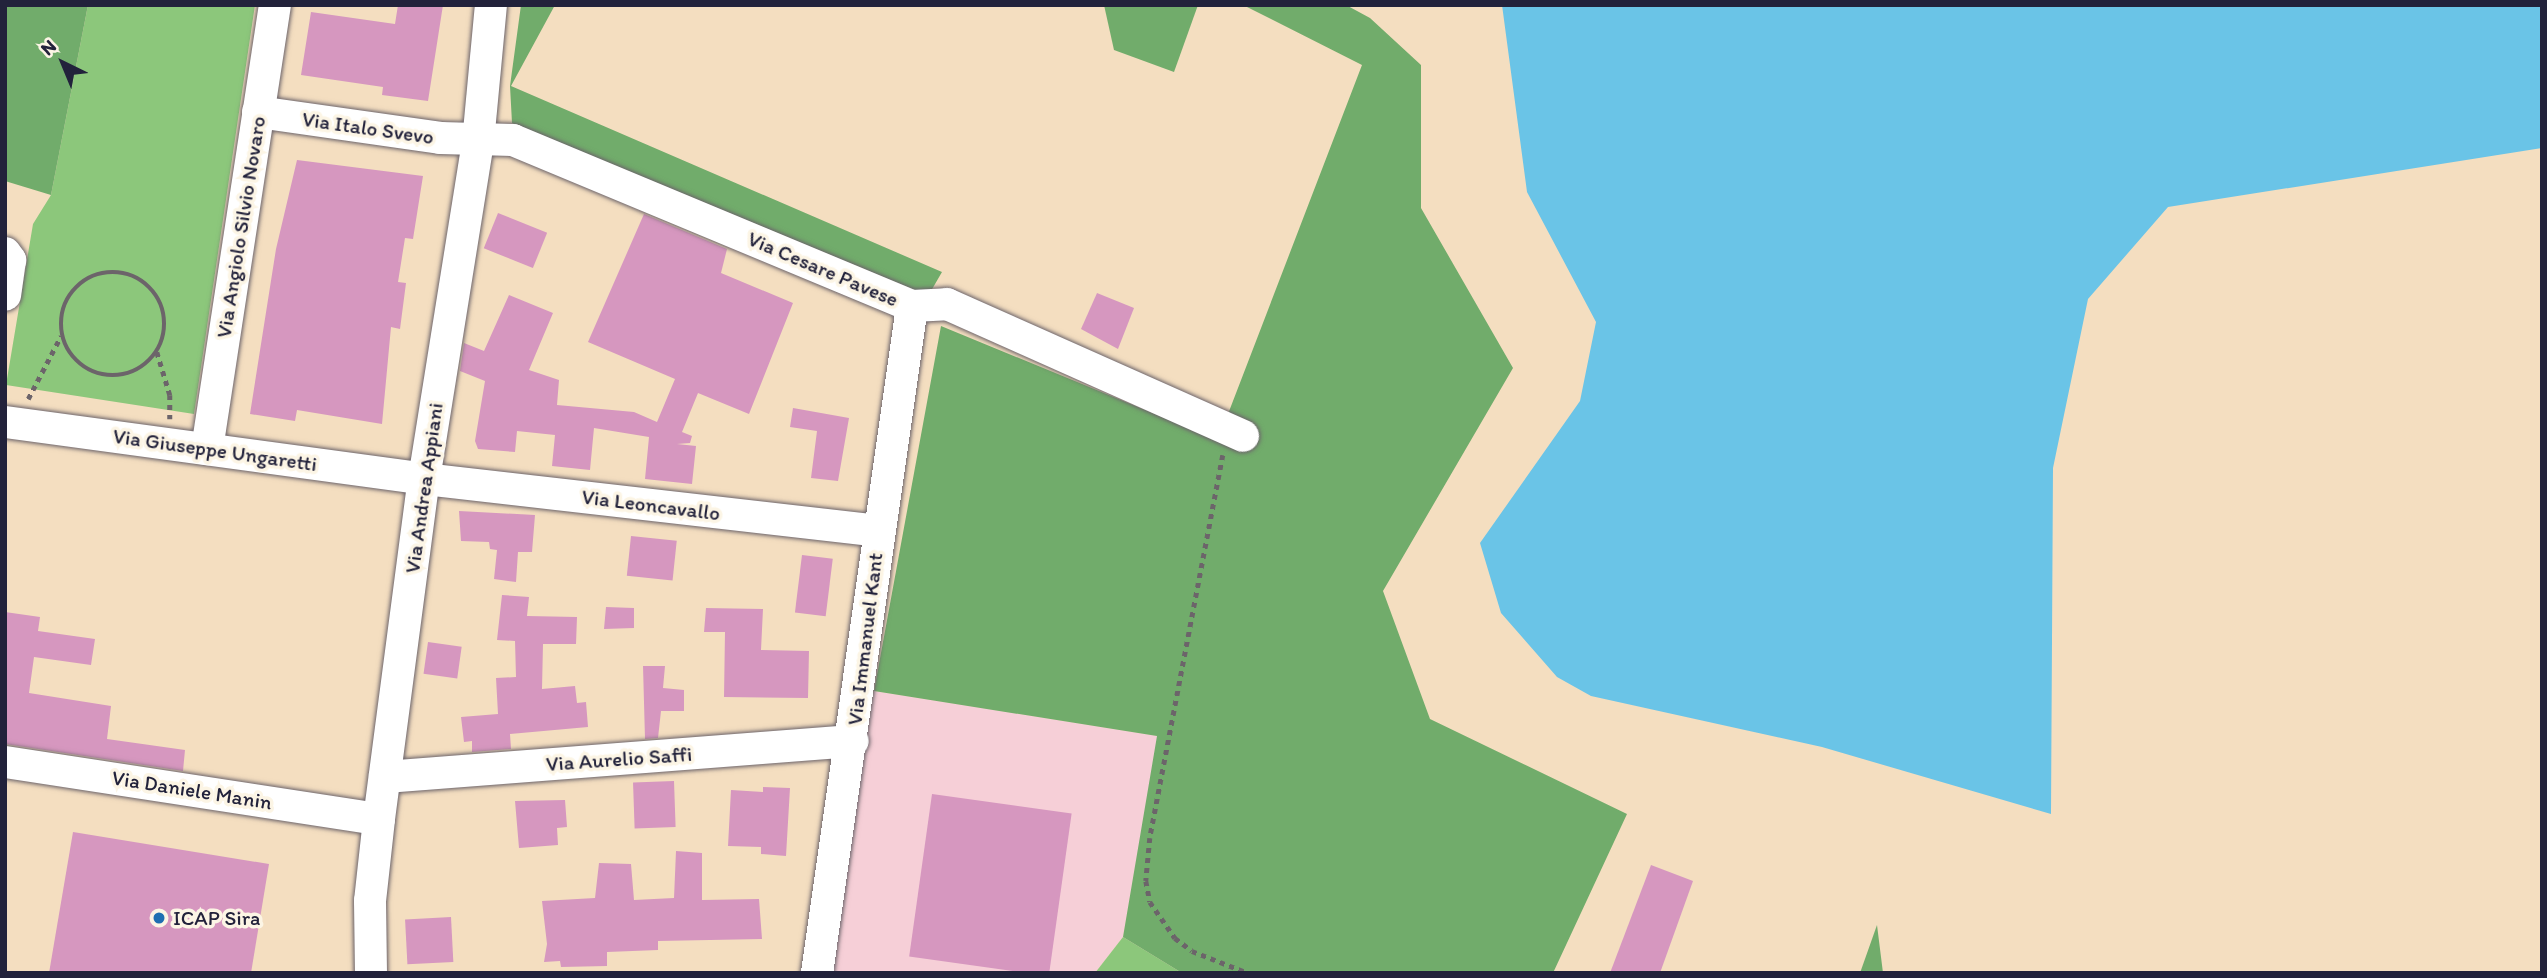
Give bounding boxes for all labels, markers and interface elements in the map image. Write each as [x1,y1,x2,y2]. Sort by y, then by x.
north arrow [28,28,98,98]
text: N [36,34,61,60]
street label: Via Italo Svevo [301,106,435,150]
street label: Via Angiolo Silvio Novaro [211,115,271,339]
street label: Via Cesare Pavese [744,226,902,312]
street label: Via Andrea Appiani [400,402,448,574]
street label: Via Giuseppe Ungaretti [111,423,319,477]
street label: Via Leoncavallo [580,484,722,526]
street label: Via Immanuel Kant [842,551,888,727]
street label: Via Aurelio Saffi [545,741,693,777]
street label: Via Daniele Manin [110,765,274,815]
place label: ICAP Sira [173,905,260,931]
marker: ICAP Sira [151,910,167,926]

